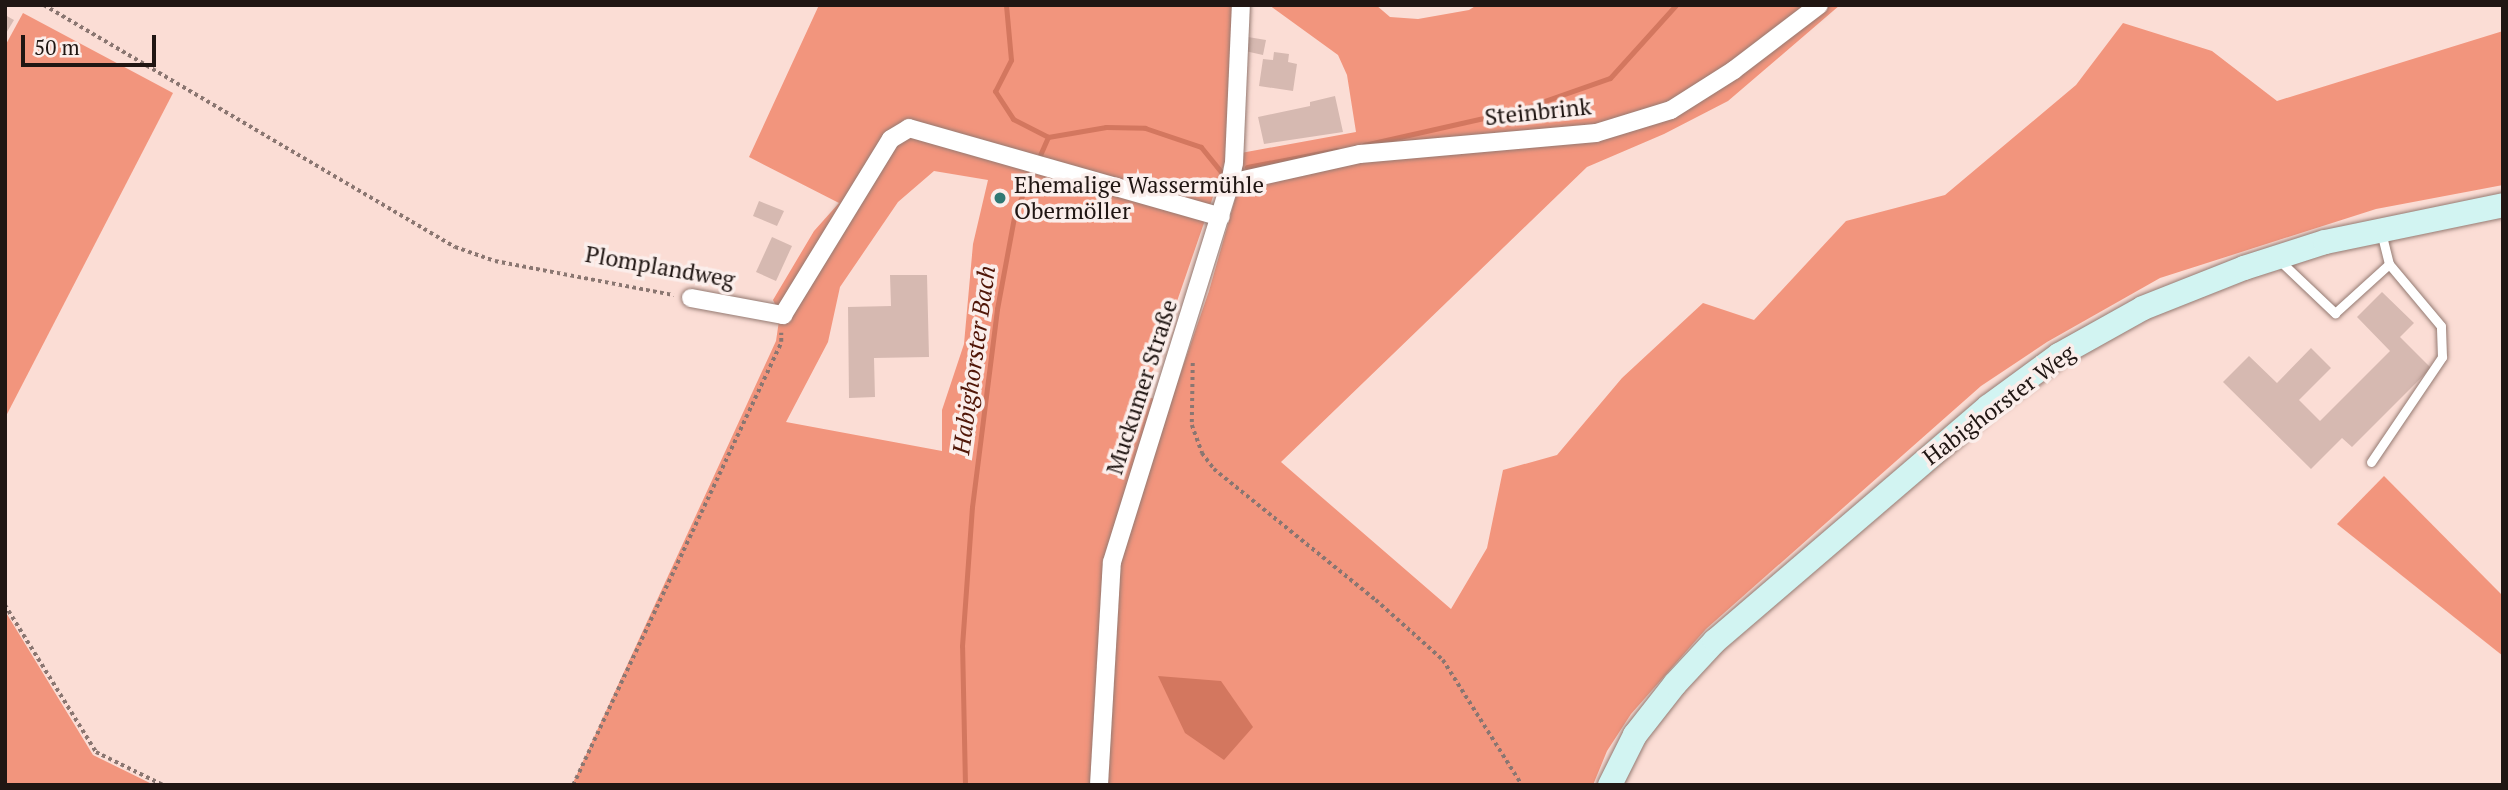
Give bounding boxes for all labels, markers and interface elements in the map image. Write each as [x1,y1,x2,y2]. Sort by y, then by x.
scale bar [24,21,159,65]
text: 50 m [34,33,80,61]
street label: Steinbrink [1483,93,1593,131]
place label: Ehemalige Wassermühle Obermöller [1014,171,1264,225]
marker: Ehemalige Wassermühle Obermöller [992,190,1008,206]
street label: Plomplandweg [583,240,737,294]
water label: Habighorster Bach [946,264,1002,456]
street label: Muckumer Straße [1101,296,1183,478]
street label: Habighorster Weg [1918,339,2080,471]

